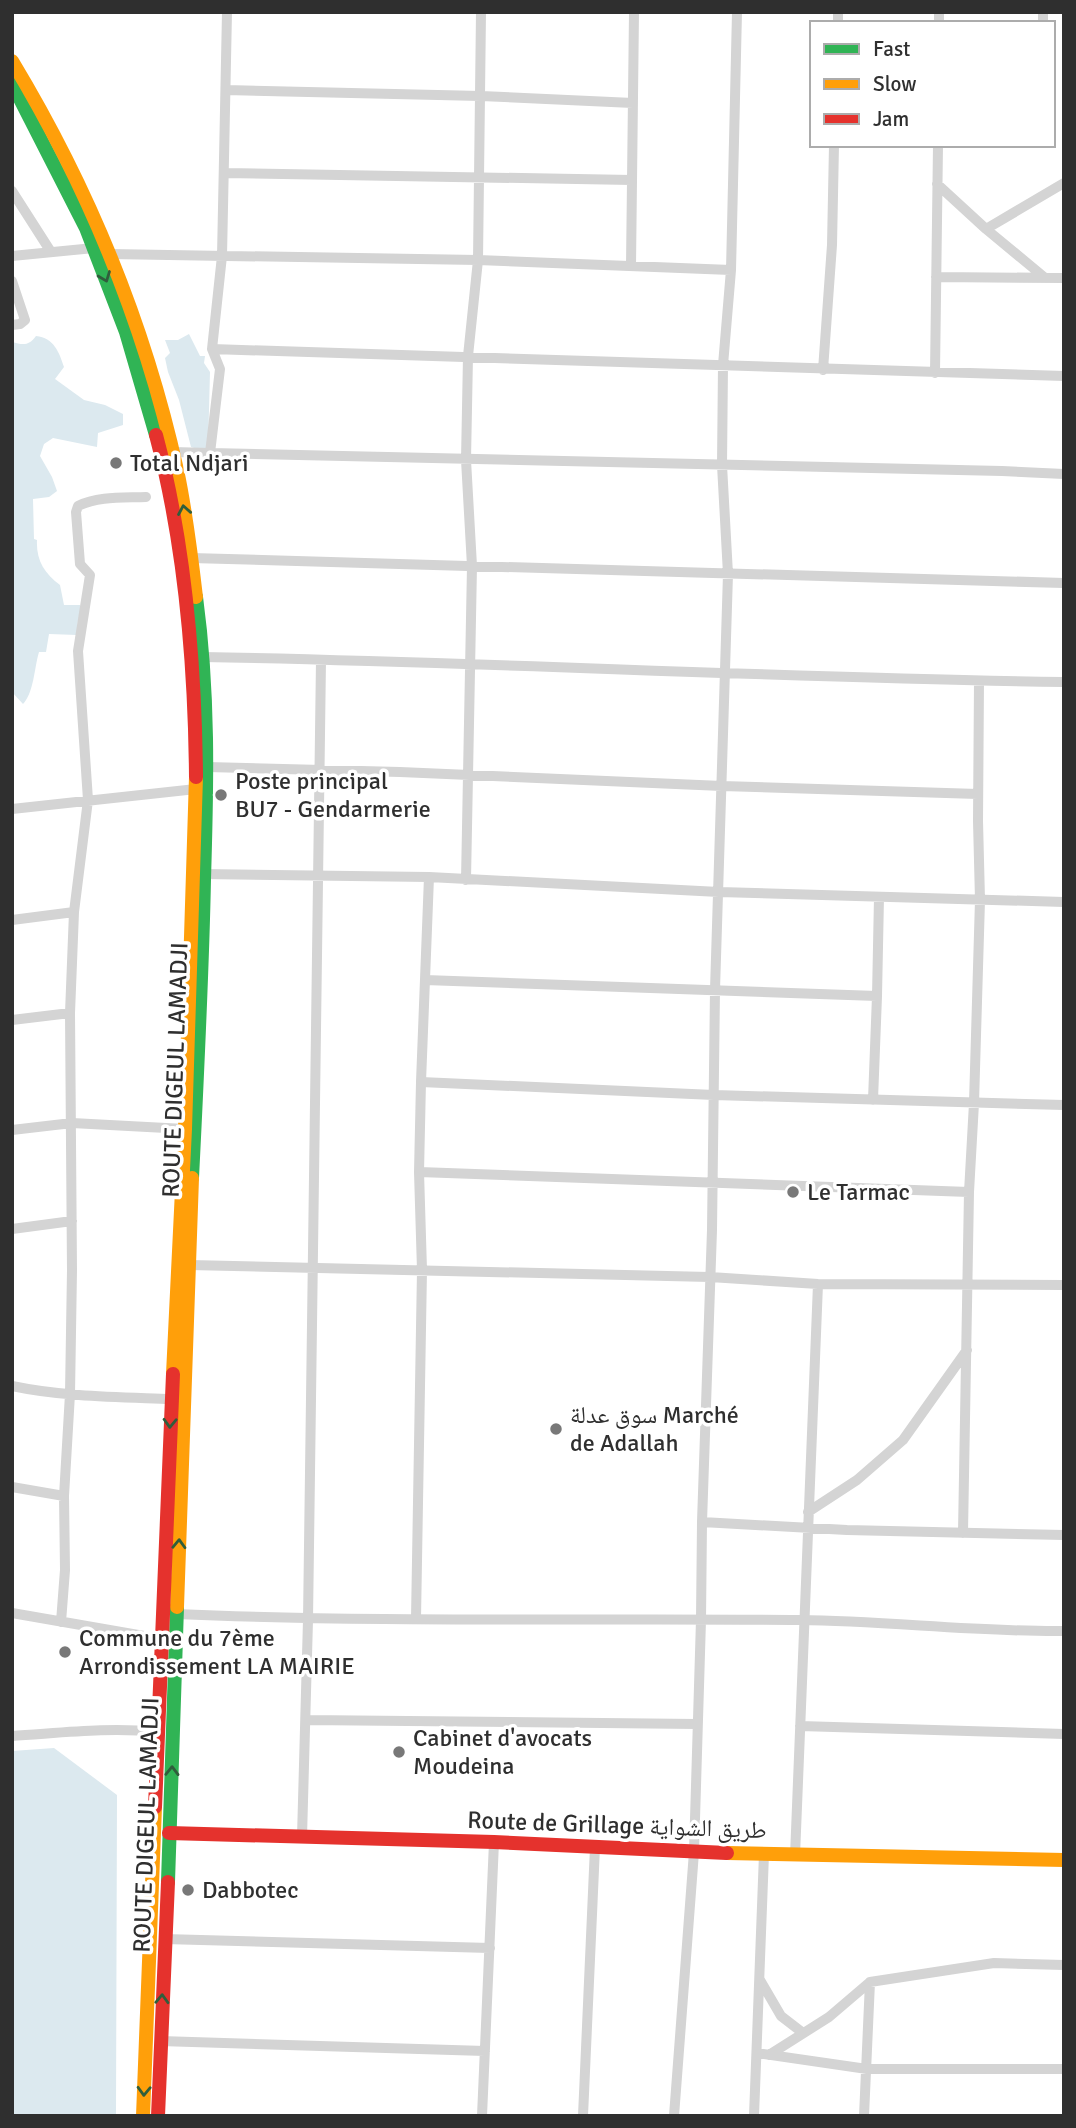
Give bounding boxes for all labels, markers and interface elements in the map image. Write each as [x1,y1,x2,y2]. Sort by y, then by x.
legend [810,21,1055,147]
text: Fast [873,36,910,62]
text: Slow [873,71,917,97]
text: Jam [873,106,909,132]
one-way arrow [97,270,111,282]
place label: Total Ndjari [130,448,249,478]
marker: Total Ndjari [108,455,124,471]
one-way arrow [177,504,192,516]
place label: Poste principal BU7 - Gendarmerie [235,766,431,824]
marker: Poste principal BU7 - Gendarmerie [213,787,229,803]
street label: ROUTE DIGEUL LAMADJI [156,942,194,1198]
place label: Le Tarmac [807,1177,910,1207]
marker: Le Tarmac [785,1184,801,1200]
place label: سوق عدلة Marché de Adallah [570,1400,739,1458]
one-way arrow [163,1418,178,1429]
marker: سوق عدلة Marché de Adallah [548,1421,564,1437]
one-way arrow [171,1538,186,1549]
place label: Commune du 7ème Arrondissement LA MAIRIE [79,1623,355,1681]
marker: Commune du 7ème Arrondissement LA MAIRIE [57,1644,73,1660]
street label: ROUTE DIGEUL LAMADJI [127,1697,165,1953]
place label: Cabinet d'avocats Moudeina [413,1723,592,1781]
marker: Cabinet d'avocats Moudeina [391,1744,407,1760]
one-way arrow [165,1766,180,1777]
street label: Route de Grillage طريق الشواية [467,1805,767,1845]
place label: Dabbotec [202,1875,299,1905]
marker: Dabbotec [180,1882,196,1898]
one-way arrow [154,1993,169,2004]
one-way arrow [137,2086,152,2097]

